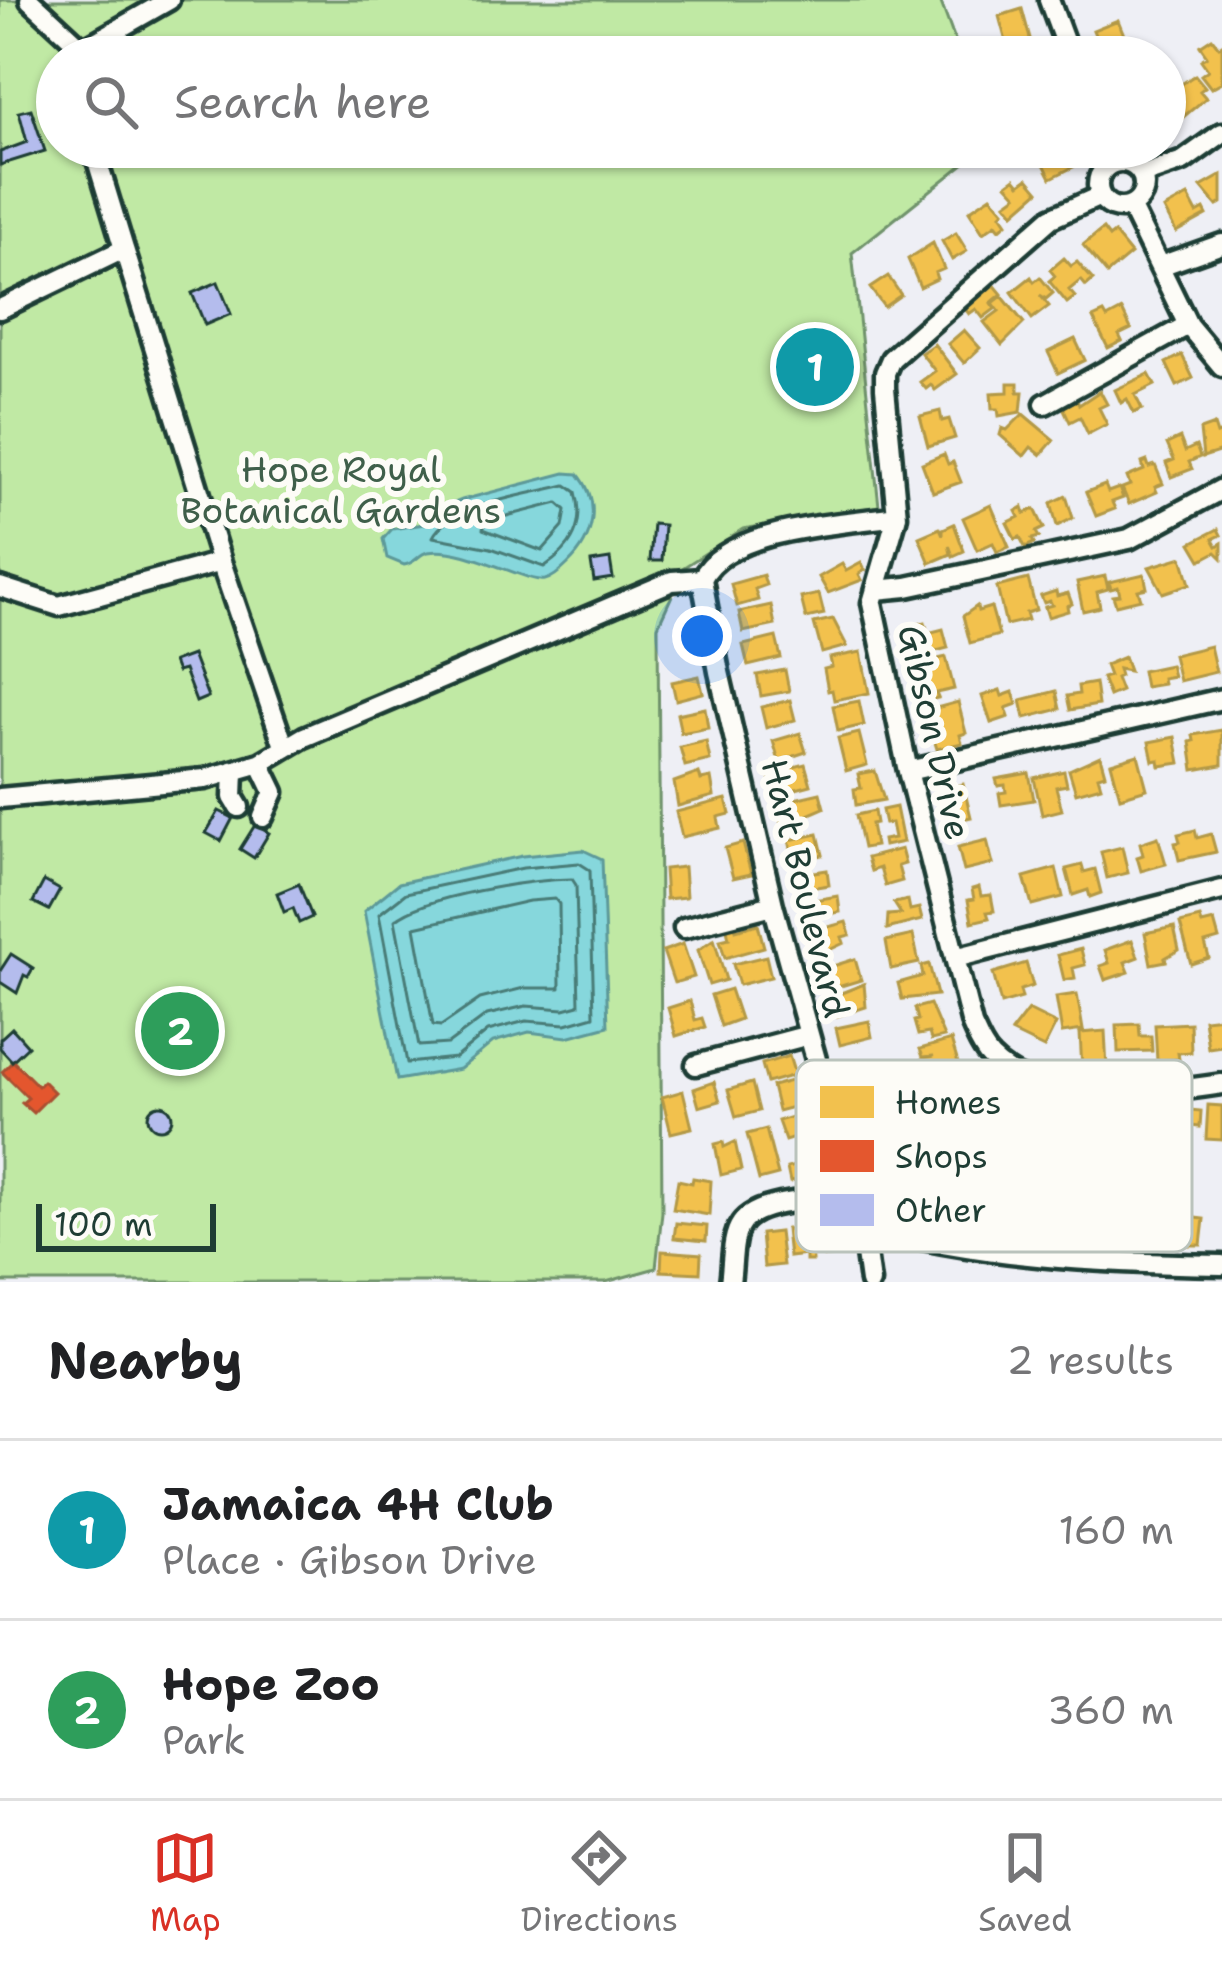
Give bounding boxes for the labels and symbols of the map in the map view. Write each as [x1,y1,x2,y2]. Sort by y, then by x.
pin: 1 [776,322,854,412]
park label: Hope Royal Botanical Gardens [181,445,501,535]
your location [672,606,732,666]
street label: Gibson Drive [886,620,983,845]
street label: Hart Boulevard [750,754,861,1022]
pin: 2 [141,986,219,1076]
legend [796,1060,1192,1252]
text: Homes [895,1080,1002,1125]
text: Shops [895,1134,988,1179]
text: Other [895,1188,987,1233]
scale bar [36,1198,216,1251]

